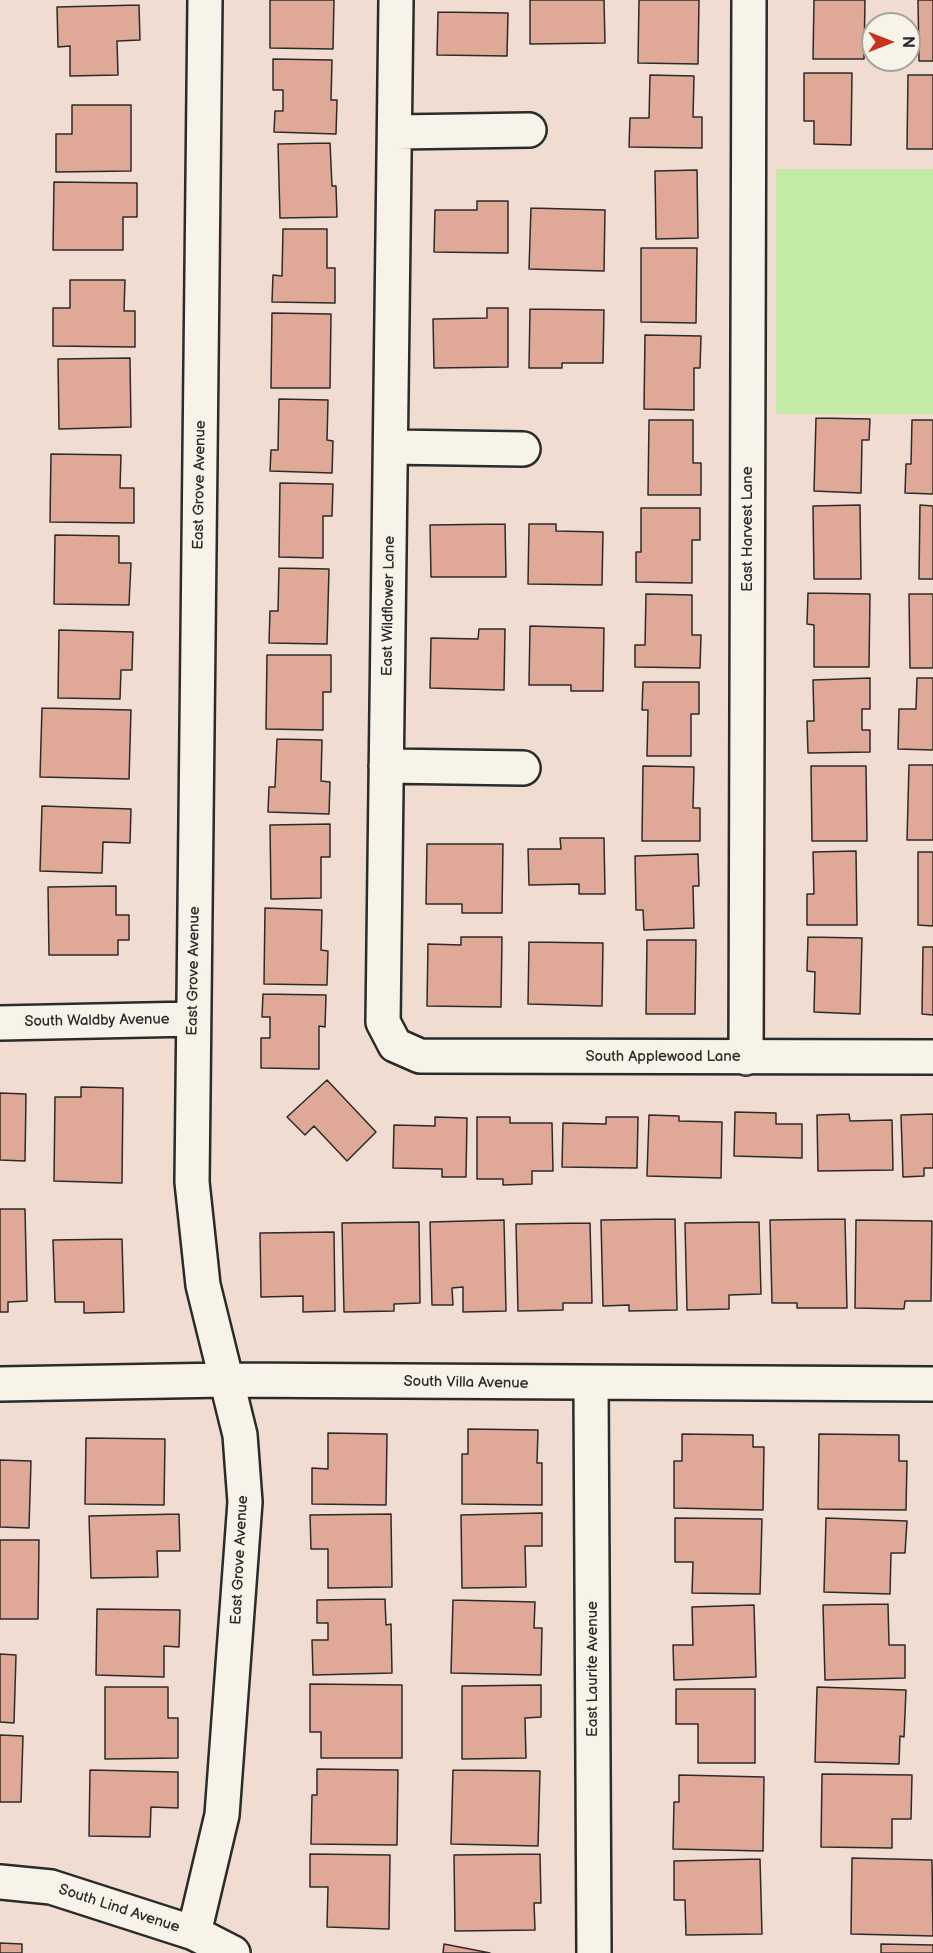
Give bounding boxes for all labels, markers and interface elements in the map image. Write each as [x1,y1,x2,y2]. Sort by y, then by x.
north arrow [861,12,921,72]
text: N [898,36,917,48]
street label: East Grove Avenue [190,420,210,550]
street label: East Harvest Lane [739,466,757,592]
street label: East Wildflower Lane [379,536,399,676]
street label: East Grove Avenue [184,906,204,1036]
street label: South Waldby Avenue [24,1011,170,1031]
street label: South Applewood Lane [585,1048,741,1066]
street label: South Villa Avenue [403,1373,529,1393]
street label: East Grove Avenue [228,1495,252,1625]
street label: East Laurite Avenue [584,1601,602,1737]
street label: South Lind Avenue [56,1881,182,1937]

